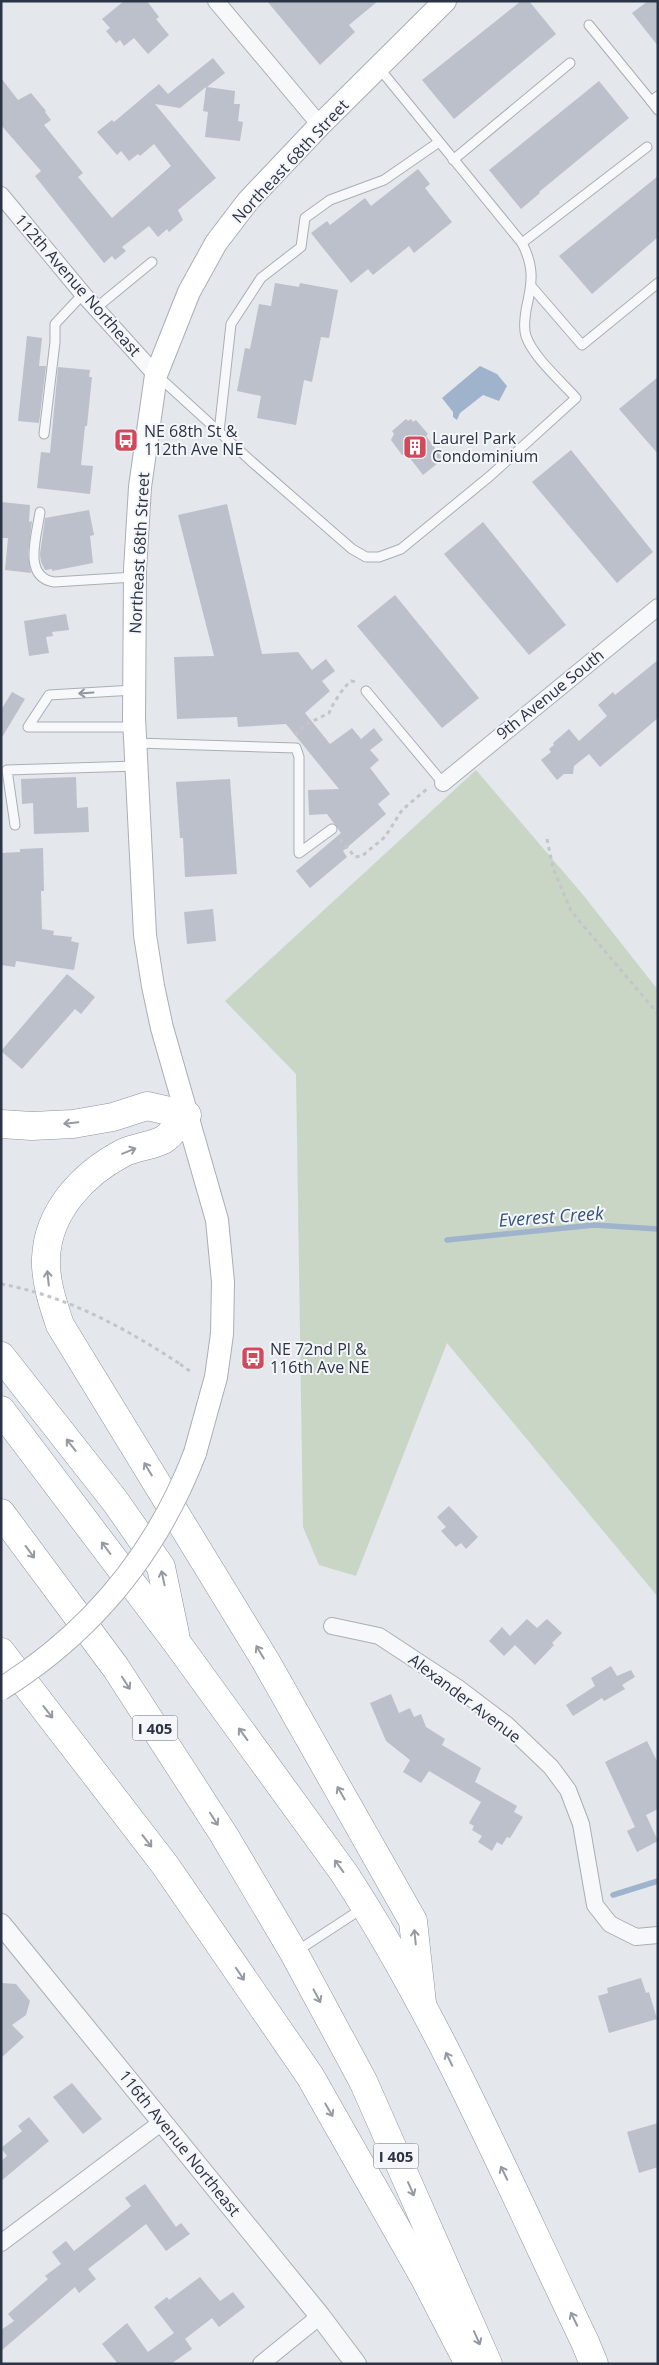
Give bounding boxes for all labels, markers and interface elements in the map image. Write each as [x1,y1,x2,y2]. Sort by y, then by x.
street label: Northeast 68th Street [227,94,353,228]
street label: 112th Avenue Northeast [10,209,146,361]
place label: NE 68th St & 112th Ave NE [144,420,243,460]
bus stop icon: NE 68th St & 112th Ave NE [113,427,139,453]
place label: Laurel Park Condominium [432,427,538,467]
building icon: Laurel Park Condominium [402,434,428,460]
street label: Northeast 68th Street [124,471,154,634]
street label: 9th Avenue South [492,644,608,744]
one-way arrow [78,688,94,697]
one-way arrow [64,1119,80,1128]
one-way arrow [121,1146,136,1156]
water label: Everest Creek [498,1200,606,1232]
one-way arrow [43,1270,53,1286]
place label: NE 72nd Pl & 116th Ave NE [270,1338,369,1378]
bus stop icon: NE 72nd Pl & 116th Ave NE [240,1345,266,1371]
one-way arrow [66,1438,76,1452]
one-way arrow [142,1462,153,1476]
one-way arrow [101,1541,111,1555]
one-way arrow [25,1545,36,1558]
one-way arrow [158,1570,167,1586]
one-way arrow [254,1646,264,1660]
street label: Alexander Avenue [404,1648,526,1748]
one-way arrow [121,1676,131,1690]
one-way arrow [42,1705,53,1718]
road number: I 405 [132,1716,178,1740]
one-way arrow [238,1727,248,1741]
one-way arrow [336,1786,346,1801]
one-way arrow [209,1812,219,1826]
one-way arrow [141,1834,152,1847]
one-way arrow [334,1859,344,1873]
one-way arrow [410,1929,420,1945]
one-way arrow [235,1967,245,1981]
one-way arrow [313,1988,322,2003]
one-way arrow [444,2051,454,2066]
street label: 116th Avenue Northeast [114,2065,246,2221]
one-way arrow [324,2102,334,2117]
road number: I 405 [374,2144,418,2168]
one-way arrow [499,2166,508,2181]
one-way arrow [407,2181,417,2196]
one-way arrow [569,2312,578,2327]
one-way arrow [472,2330,482,2345]

